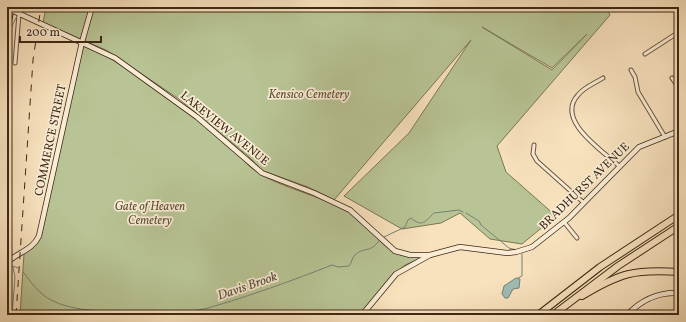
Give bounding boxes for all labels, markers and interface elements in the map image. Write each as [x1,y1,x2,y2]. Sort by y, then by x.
scale bar [20,18,101,44]
text: 200 m [26,25,60,41]
street label: COMMERCE STREET [31,83,71,198]
park label: Kensico Cemetery [269,87,350,103]
street label: LAKEVIEW AVENUE [177,88,272,170]
street label: BRADHURST AVENUE [536,139,633,234]
park label: Gate of Heaven Cemetery [115,199,185,229]
water label: Davis Brook [215,268,280,306]

